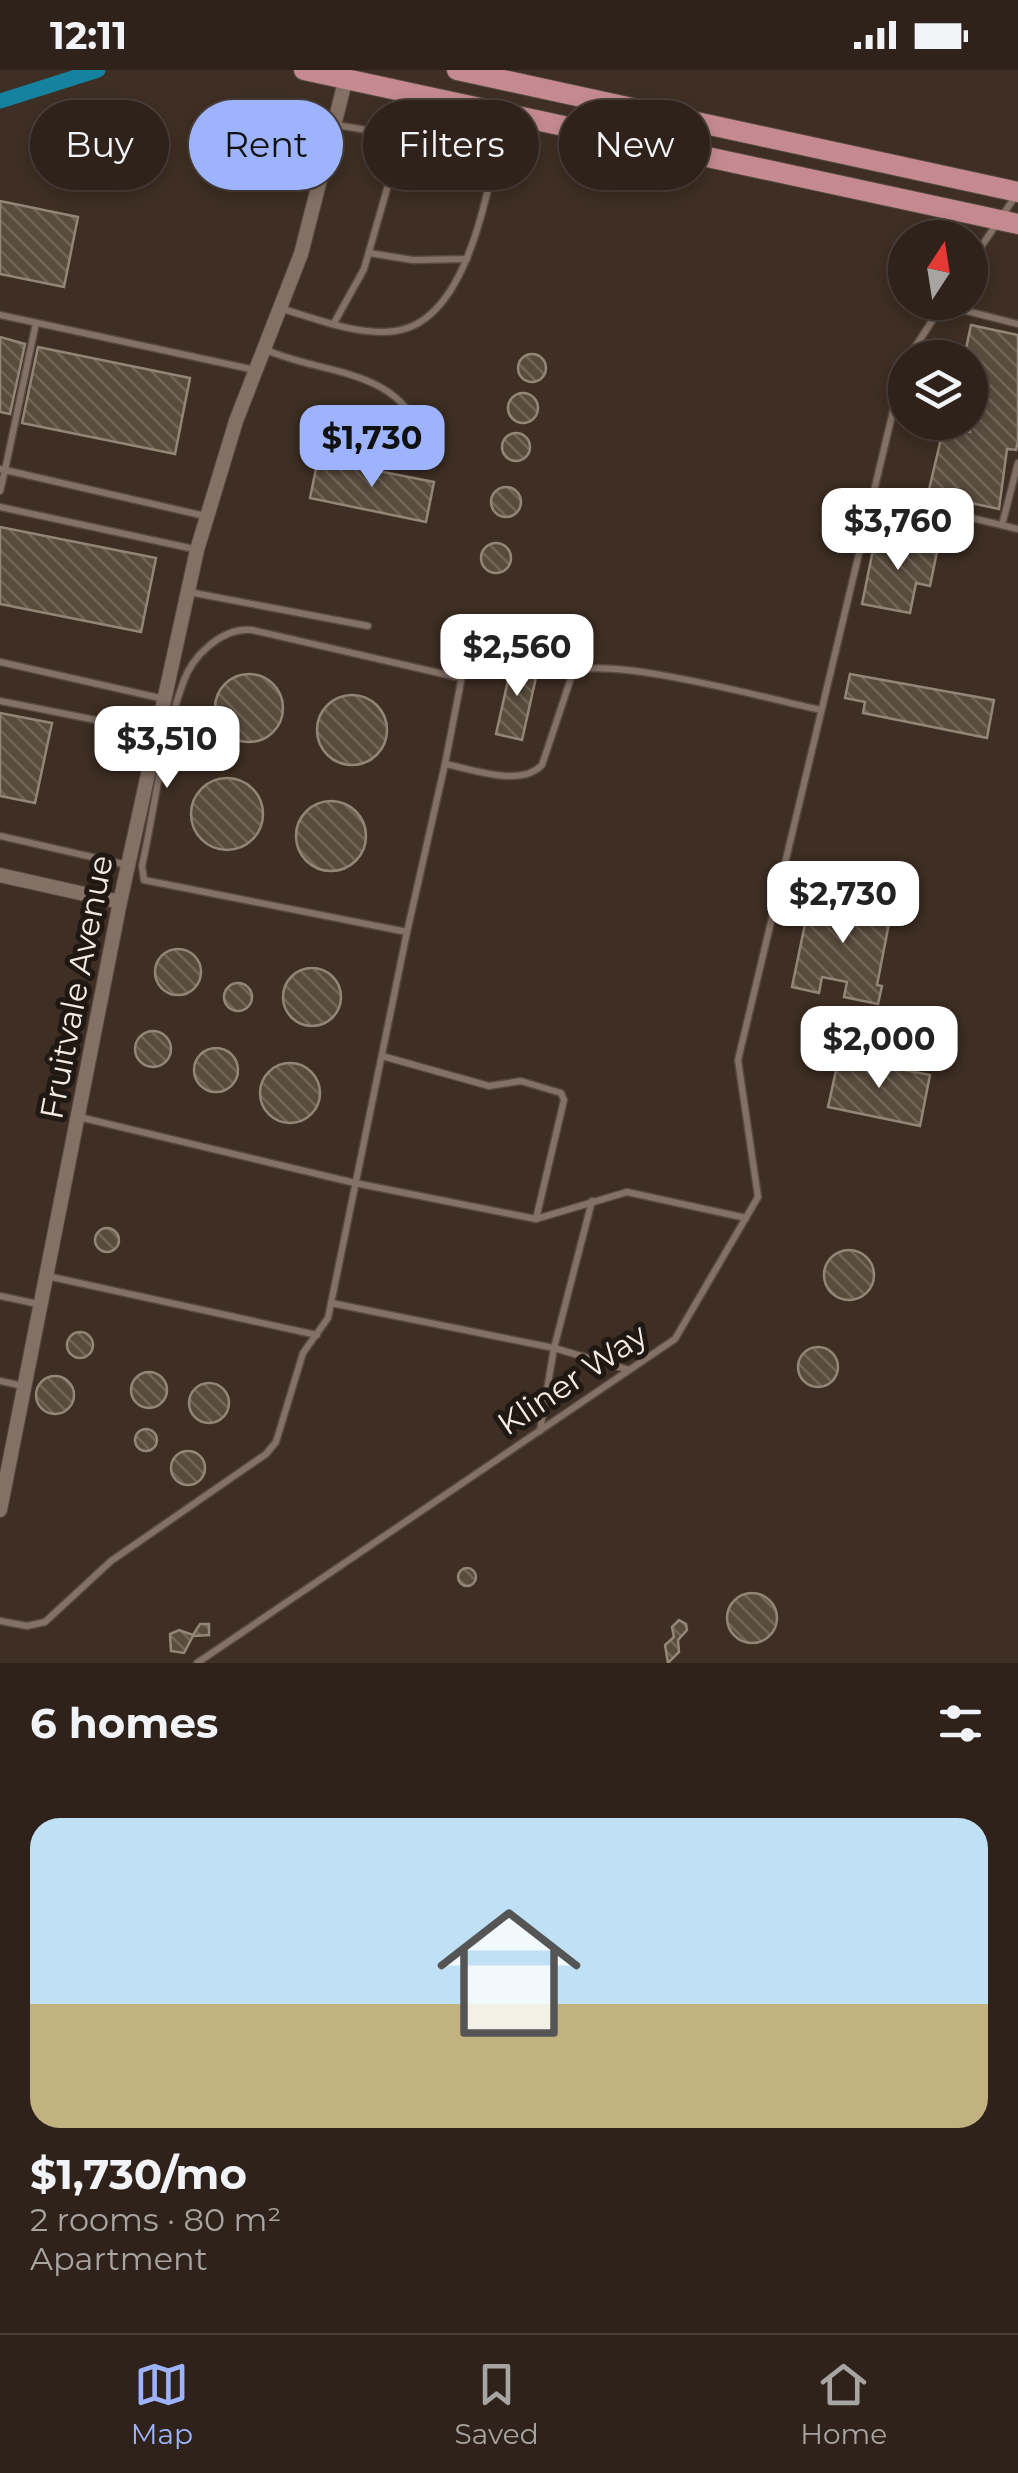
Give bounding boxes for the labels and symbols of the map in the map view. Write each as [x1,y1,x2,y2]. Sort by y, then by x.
north arrow [888,220,988,320]
pin: $1,730 [291,405,453,490]
pin: $3,760 [817,488,979,573]
pin: $2,560 [436,614,598,699]
pin: $3,510 [86,706,248,791]
street label: Fruitvale Avenue [31,852,121,1122]
pin: $2,730 [762,861,924,946]
pin: $2,000 [798,1006,960,1091]
street label: Kliner Way [490,1315,655,1443]

